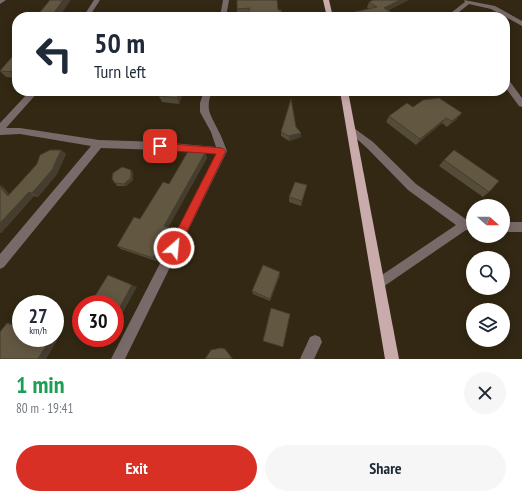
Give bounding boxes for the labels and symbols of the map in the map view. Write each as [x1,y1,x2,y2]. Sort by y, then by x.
pin [143,129,177,163]
north arrow [466,199,510,243]
position arrow [153,227,195,269]
speed limit sign: 30 [72,295,124,347]

